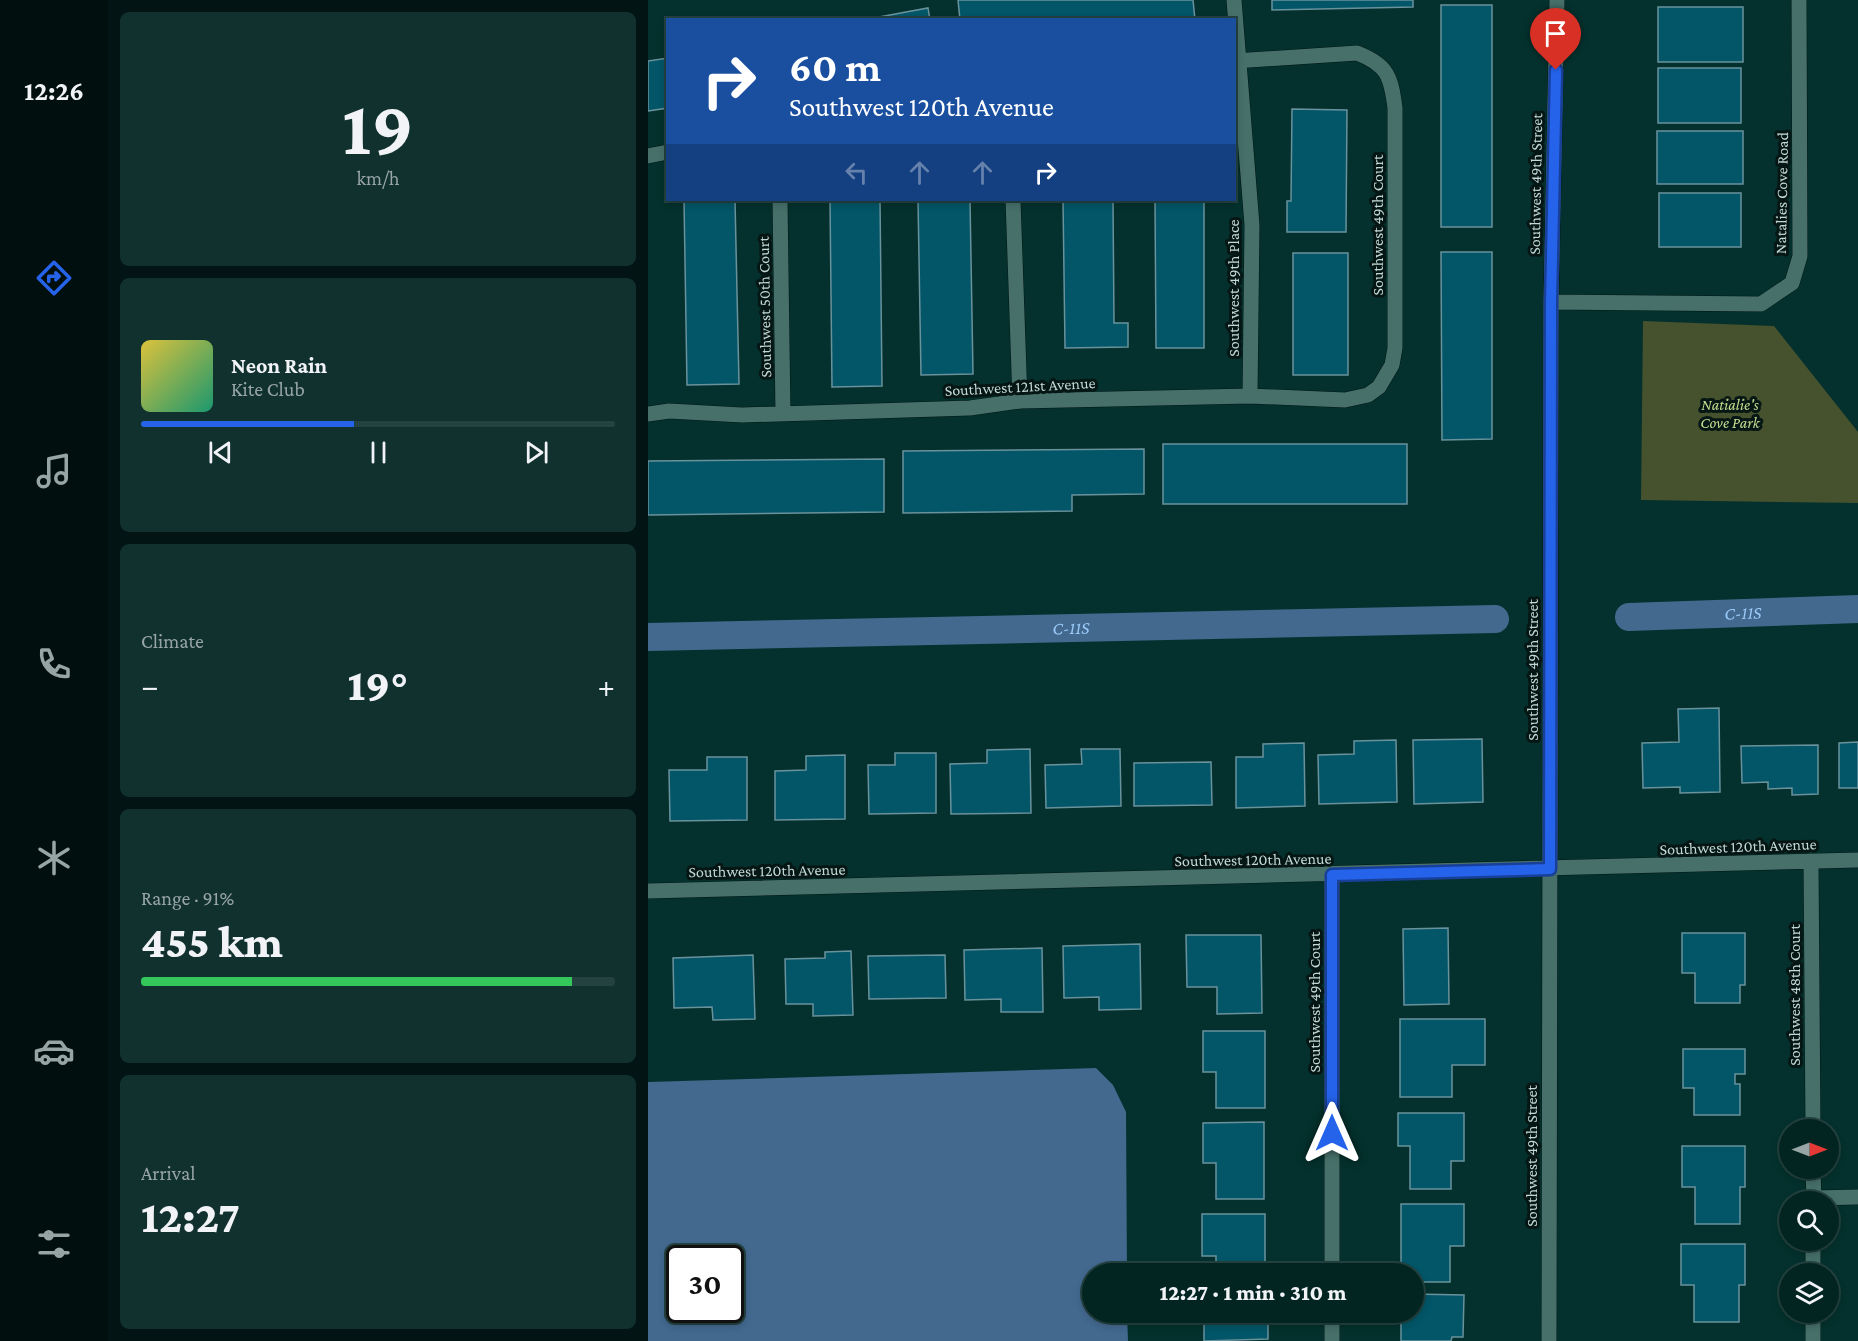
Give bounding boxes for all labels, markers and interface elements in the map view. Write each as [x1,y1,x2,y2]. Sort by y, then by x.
pin [1530,8,1581,70]
icon: arrive [1539,17,1572,50]
icon: right [690,42,768,120]
text: 60 m [789,43,881,90]
text: 12:26 [24,76,84,106]
text: 19 [342,84,414,171]
text: Southwest 120th Avenue [789,92,1054,122]
street label: Southwest 49th Street [1526,112,1545,255]
street label: Natalies Cove Road [1772,131,1791,254]
street label: Southwest 49th Court [1369,154,1386,295]
icon: left [840,156,873,189]
icon: ahead [903,156,936,189]
icon: ahead [966,156,999,189]
icon: right [1029,156,1062,189]
text: km/h [356,167,400,189]
street label: Southwest 49th Place [1225,219,1242,357]
street label: Southwest 50th Court [755,236,774,378]
icon: directions [33,257,75,299]
text: Neon Rain [231,353,327,378]
street label: Southwest 121st Avenue [944,374,1096,399]
text: Kite Club [231,378,305,400]
park label: Natialie's Cove Park [1700,396,1761,431]
icon: previous [204,436,237,469]
icon: pause [362,436,395,469]
icon: next [520,436,553,469]
icon: music [33,450,75,492]
street label: Southwest 49th Street [1524,599,1541,741]
water label: C-11S [1724,602,1763,624]
water label: C-11S [1052,618,1090,638]
text: Climate [141,630,204,652]
icon: phone [33,643,75,685]
text: 19° [348,660,408,710]
text: − [141,667,158,704]
text: + [598,667,615,704]
street label: Southwest 120th Avenue [1659,835,1817,858]
icon: climate [33,837,75,879]
street label: Southwest 120th Avenue [1174,850,1332,869]
street label: Southwest 120th Avenue [688,861,846,880]
text: Range · 91% [141,887,234,909]
text: 455 km [141,917,283,967]
street label: Southwest 48th Court [1786,924,1803,1066]
street label: Southwest 49th Court [1306,931,1323,1072]
icon: car [33,1030,75,1072]
street label: Southwest 49th Street [1523,1085,1540,1227]
position arrow [1300,1101,1364,1165]
north arrow [1779,1119,1839,1179]
map controls [1779,1119,1839,1323]
text: Arrival [141,1162,195,1184]
button: search [1779,1191,1839,1251]
text: 12:27 [141,1192,240,1242]
icon: filters [33,1223,75,1265]
speed limit sign: 30 [666,1245,744,1323]
button: layers [1779,1263,1839,1323]
text: 12:27 · 1 min · 310 m [1160,1280,1346,1305]

